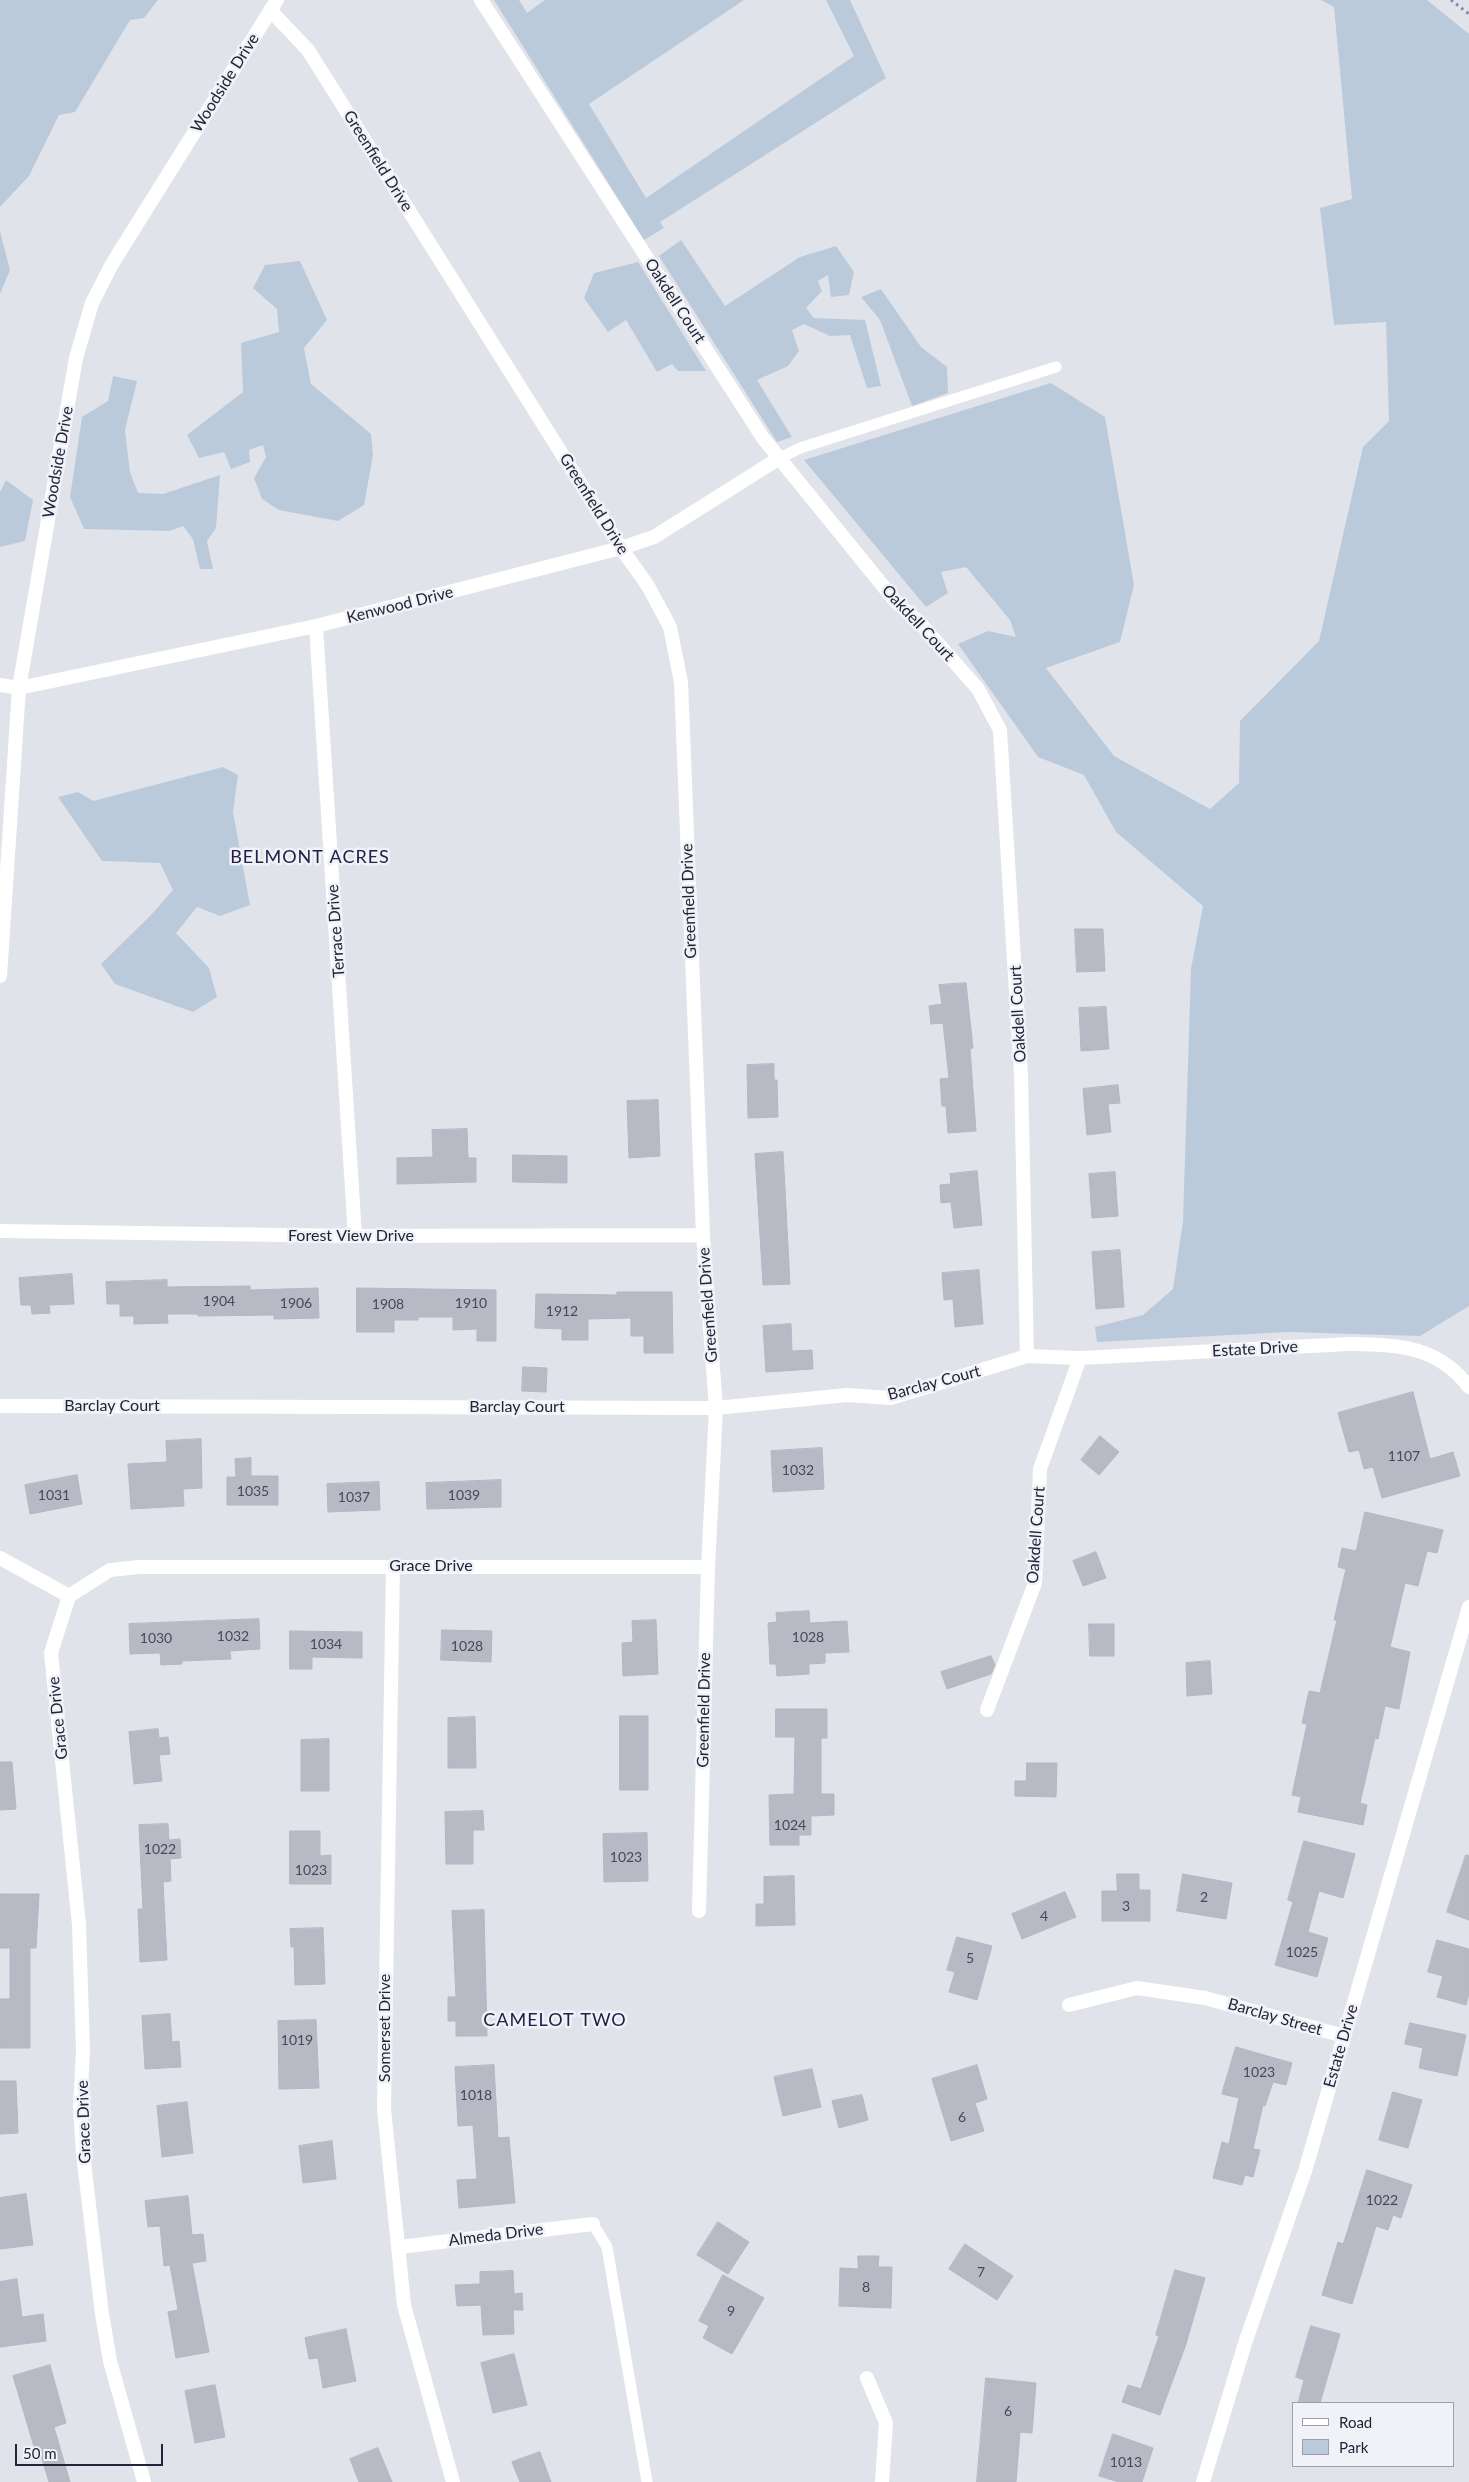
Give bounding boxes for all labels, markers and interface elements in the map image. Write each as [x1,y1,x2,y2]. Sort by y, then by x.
street label: Woodside Drive [187,30,263,136]
street label: Greenfield Drive [339,107,417,215]
street label: Oakdell Court [640,255,710,347]
street label: Woodside Drive [39,405,77,519]
street label: Greenfield Drive [555,450,633,558]
street label: Oakdell Court [878,581,958,665]
street label: Kenwood Drive [345,582,455,628]
street label: Greenfield Drive [677,843,701,959]
district label: BELMONT ACRES [229,846,391,868]
street label: Terrace Drive [323,884,349,978]
street label: Oakdell Court [1006,965,1030,1063]
street label: Forest View Drive [288,1226,414,1246]
street label: Greenfield Drive [694,1247,722,1363]
house number: 1904 [203,1293,235,1309]
house number: 1906 [280,1295,312,1311]
house number: 1910 [455,1295,487,1311]
house number: 1908 [372,1296,404,1312]
house number: 1912 [546,1303,578,1319]
street label: Estate Drive [1212,1337,1298,1361]
street label: Barclay Court [886,1361,982,1405]
street label: Barclay Court [64,1396,160,1416]
street label: Barclay Court [469,1397,565,1417]
house number: 1107 [1388,1448,1420,1464]
house number: 1032 [782,1462,814,1478]
house number: 1035 [237,1483,269,1499]
street label: Oakdell Court [1023,1486,1049,1584]
house number: 1031 [38,1487,70,1503]
house number: 1039 [448,1487,480,1503]
house number: 1037 [338,1489,370,1505]
street label: Grace Drive [389,1556,473,1576]
house number: 1032 [217,1628,249,1644]
house number: 1028 [792,1629,824,1645]
house number: 1030 [140,1630,172,1646]
house number: 1034 [310,1636,342,1652]
house number: 1028 [451,1638,483,1654]
street label: Greenfield Drive [693,1652,715,1768]
street label: Grace Drive [44,1676,72,1760]
house number: 1024 [774,1817,806,1833]
house number: 1022 [144,1841,176,1857]
house number: 1023 [610,1849,642,1865]
house number: 1023 [295,1862,327,1878]
house number: 2 [1200,1889,1208,1905]
house number: 3 [1122,1898,1130,1914]
house number: 4 [1040,1908,1048,1924]
house number: 1025 [1286,1944,1318,1960]
house number: 5 [966,1950,974,1966]
street label: Somerset Drive [375,1974,395,2082]
street label: Barclay Street [1226,1994,1324,2040]
street label: Estate Drive [1320,2002,1362,2090]
district label: CAMELOT TWO [482,2009,628,2031]
house number: 1019 [281,2032,313,2048]
house number: 1023 [1243,2064,1275,2080]
street label: Grace Drive [73,2080,95,2164]
house number: 1018 [460,2087,492,2103]
house number: 6 [958,2109,966,2125]
house number: 1022 [1366,2192,1398,2208]
street label: Almeda Drive [448,2220,544,2250]
house number: 7 [977,2264,985,2280]
house number: 8 [862,2279,870,2295]
house number: 9 [727,2303,735,2319]
legend [1292,2402,1454,2467]
house number: 6 [1004,2403,1012,2419]
text: Road [1339,2413,1372,2431]
scale bar [18,2434,165,2466]
text: Park [1339,2438,1368,2456]
text: 50 m [23,2444,57,2462]
house number: 1013 [1110,2454,1142,2470]

